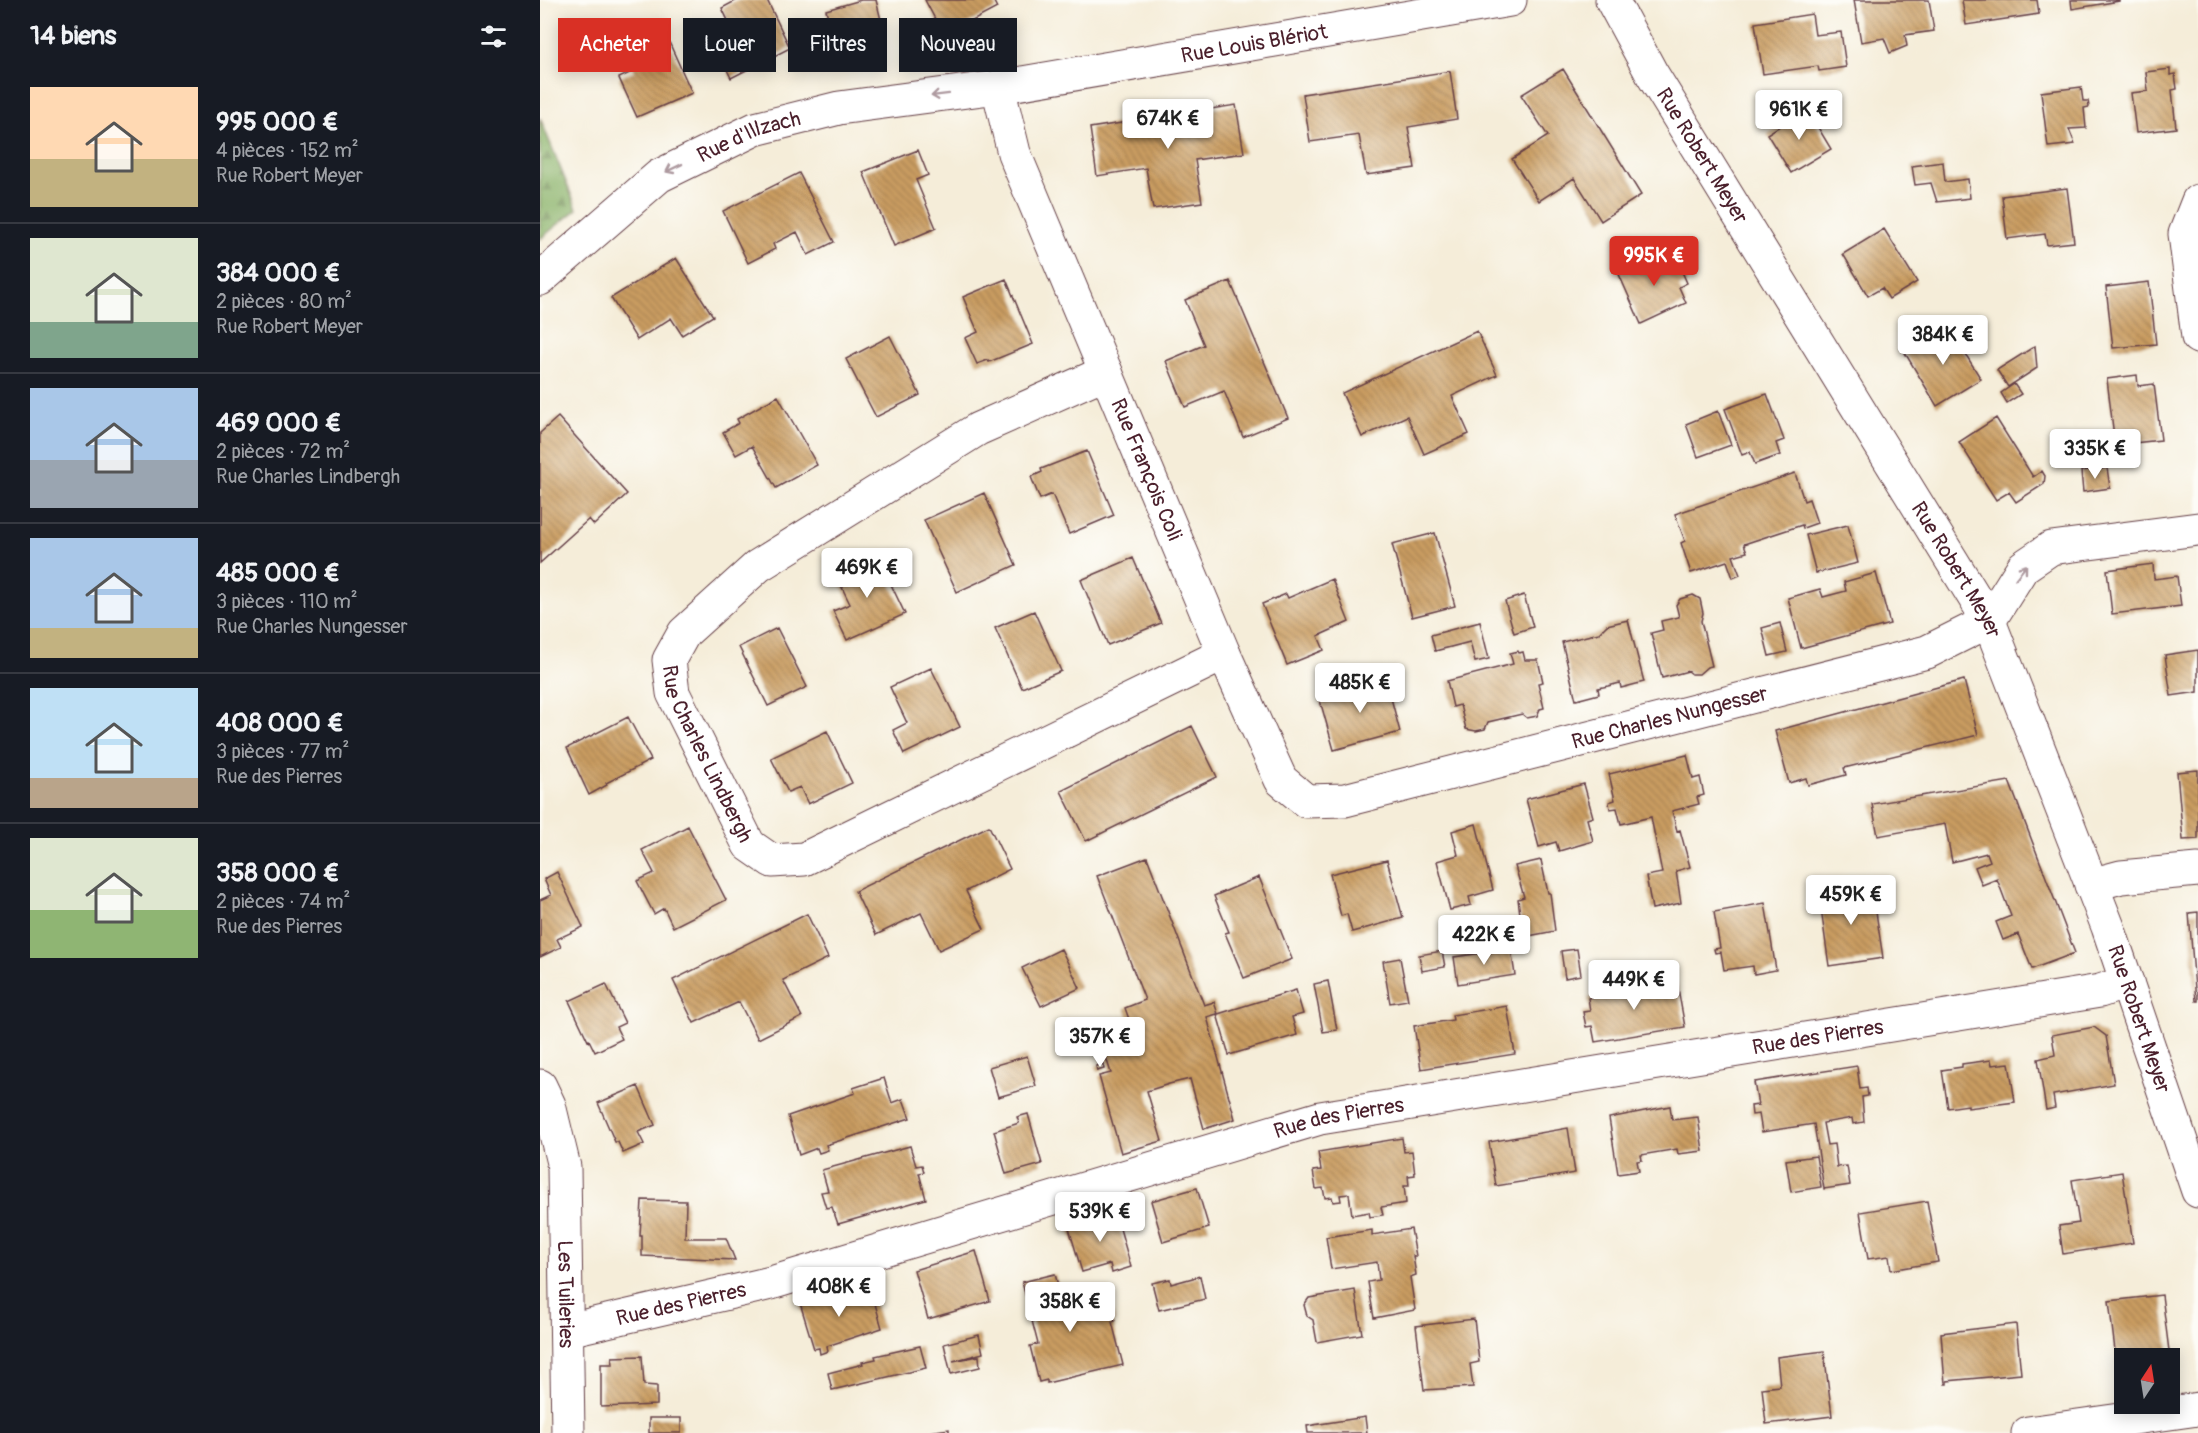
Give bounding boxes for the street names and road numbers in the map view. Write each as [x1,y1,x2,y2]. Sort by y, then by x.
street label: Rue Louis Blériot [1179,18,1330,70]
street label: Rue Robert Meyer [1650,83,1754,229]
street label: Rue d'Illzach [693,105,803,169]
street label: Rue François Coli [1104,394,1188,545]
street label: Rue Robert Meyer [1905,497,2007,642]
street label: Rue Charles Lindbergh [656,664,759,847]
street label: Rue Charles Nungesser [1569,680,1771,756]
street label: Rue Robert Meyer [2101,942,2177,1097]
street label: Rue des Pierres [1750,1013,1886,1061]
street label: Rue des Pierres [1270,1091,1406,1145]
street label: Les Tuileries [551,1240,580,1349]
street label: Rue des Pierres [614,1276,749,1332]

